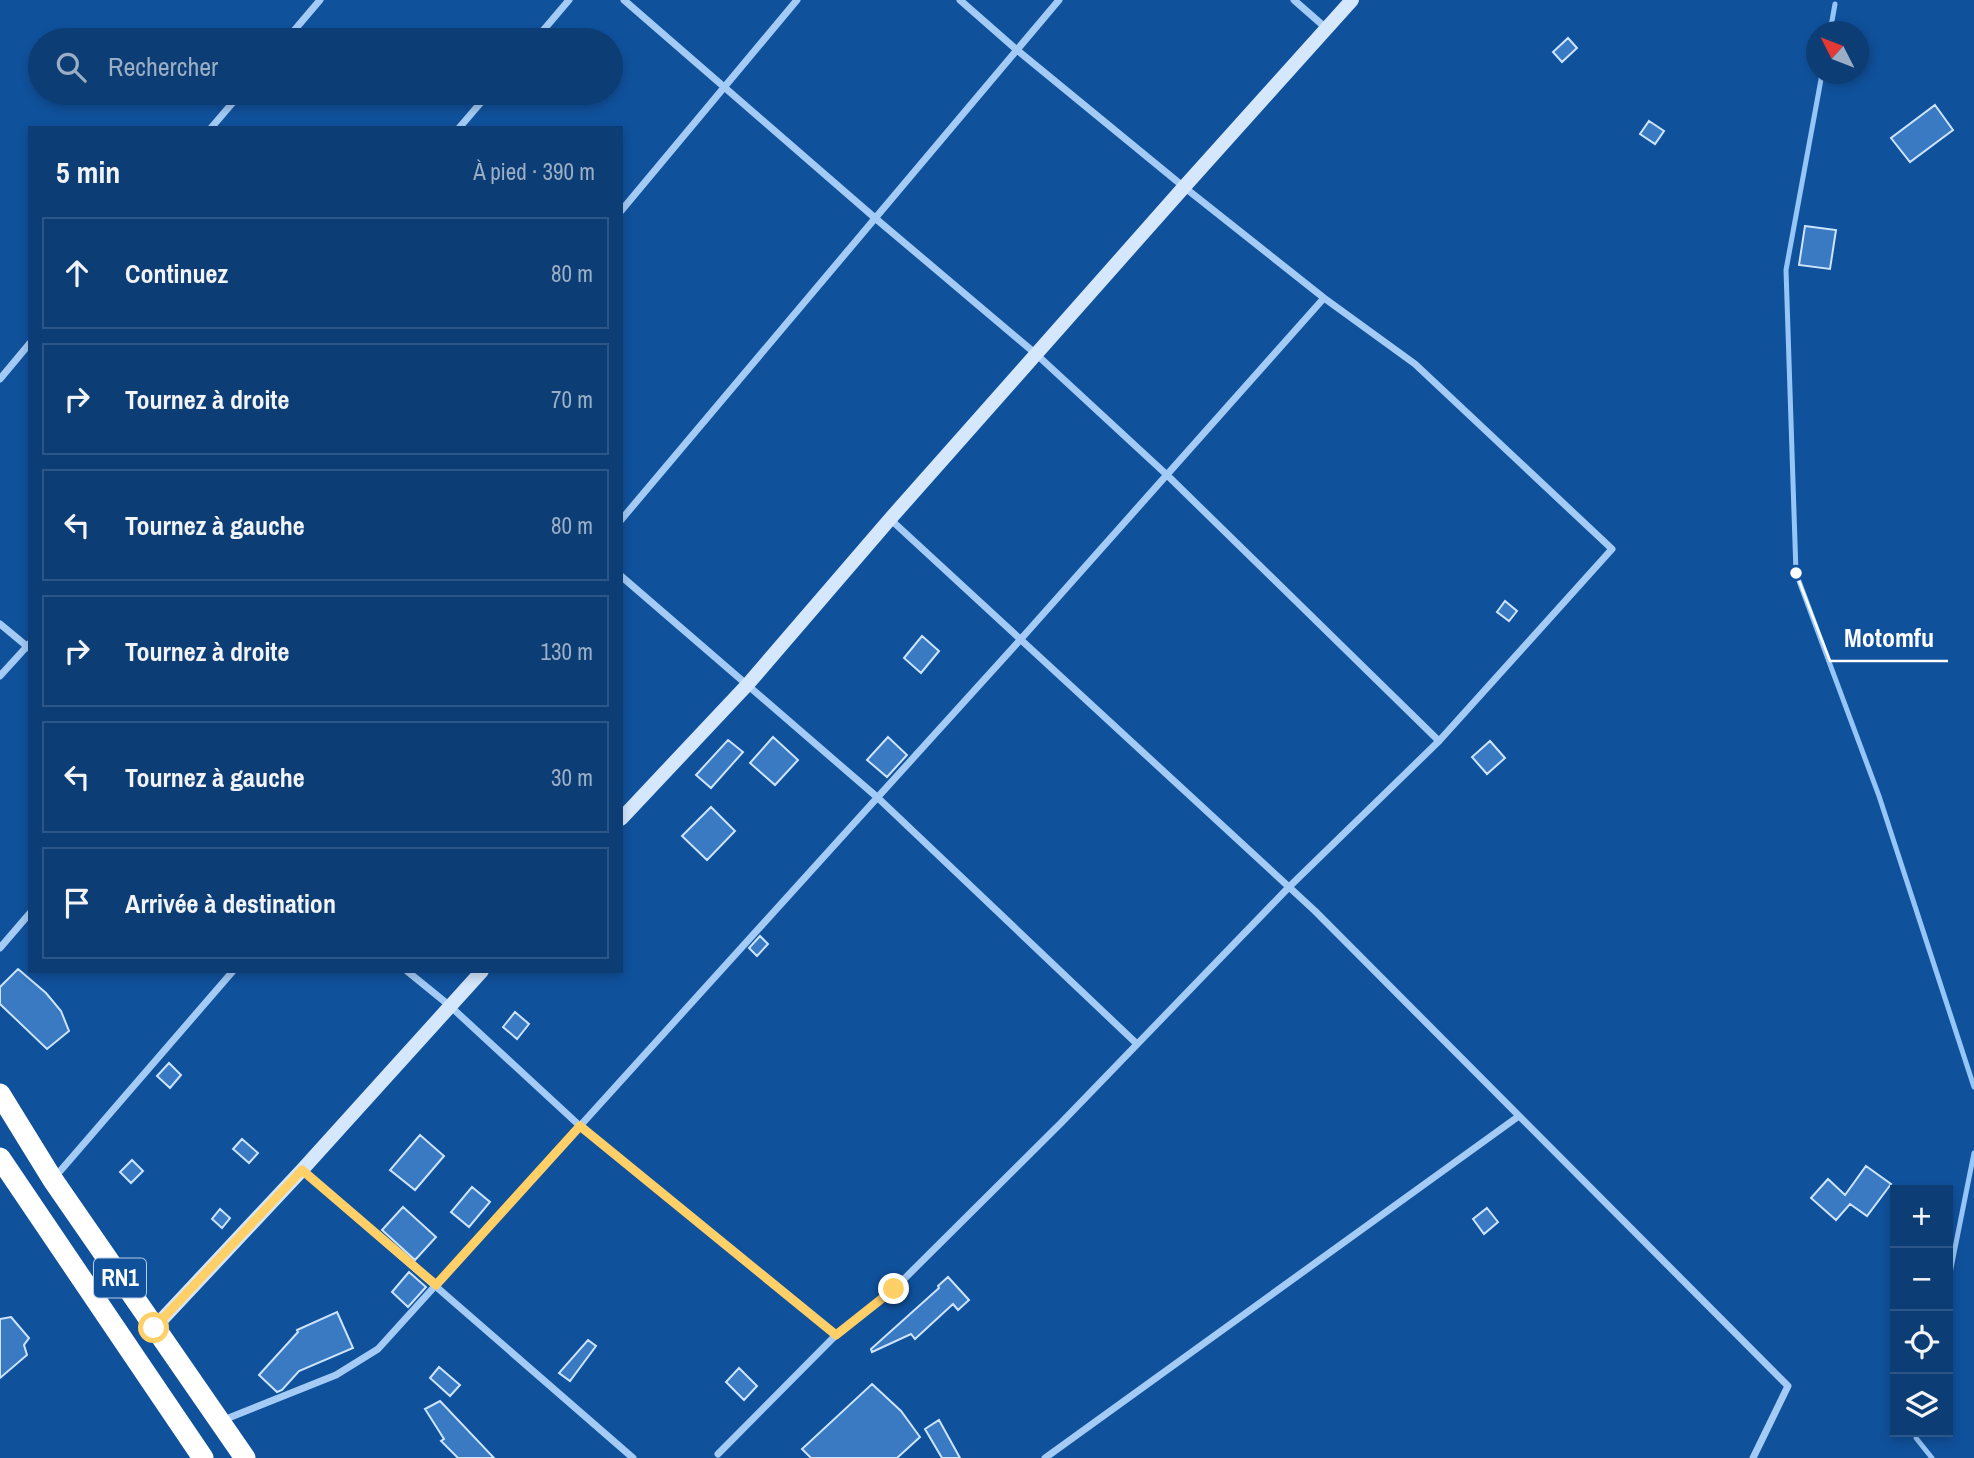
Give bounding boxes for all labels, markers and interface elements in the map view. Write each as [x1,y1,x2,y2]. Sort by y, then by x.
north arrow [1806,21,1869,84]
search box [28,28,623,105]
icon: search [52,48,90,86]
text: Rechercher [108,49,218,84]
text: 5 min [56,152,120,192]
text: À pied · 390 m [473,156,595,187]
icon: ahead [58,254,96,292]
text: Continuez [125,256,228,291]
text: 80 m [551,258,593,289]
icon: right [58,380,96,418]
text: Tournez à droite [125,382,289,417]
text: 70 m [551,384,593,415]
icon: left [58,506,96,544]
text: Tournez à gauche [125,508,305,543]
text: 80 m [551,510,593,541]
callout: Motomfu [1830,614,1948,661]
text: Motomfu [1844,620,1934,655]
icon: right [58,632,96,670]
text: Tournez à droite [125,634,289,669]
text: 130 m [541,636,593,667]
icon: left [58,758,96,796]
text: Tournez à gauche [125,760,305,795]
text: 30 m [551,762,593,793]
icon: arrive [58,884,96,922]
text: Arrivée à destination [125,886,336,921]
map controls [1890,1185,1953,1437]
button: + [1890,1185,1953,1248]
button: − [1890,1248,1953,1311]
road number: RN1 [94,1259,146,1298]
route end [878,1273,909,1304]
button: locate [1890,1311,1953,1374]
route start [138,1312,169,1343]
button: layers [1890,1374,1953,1437]

